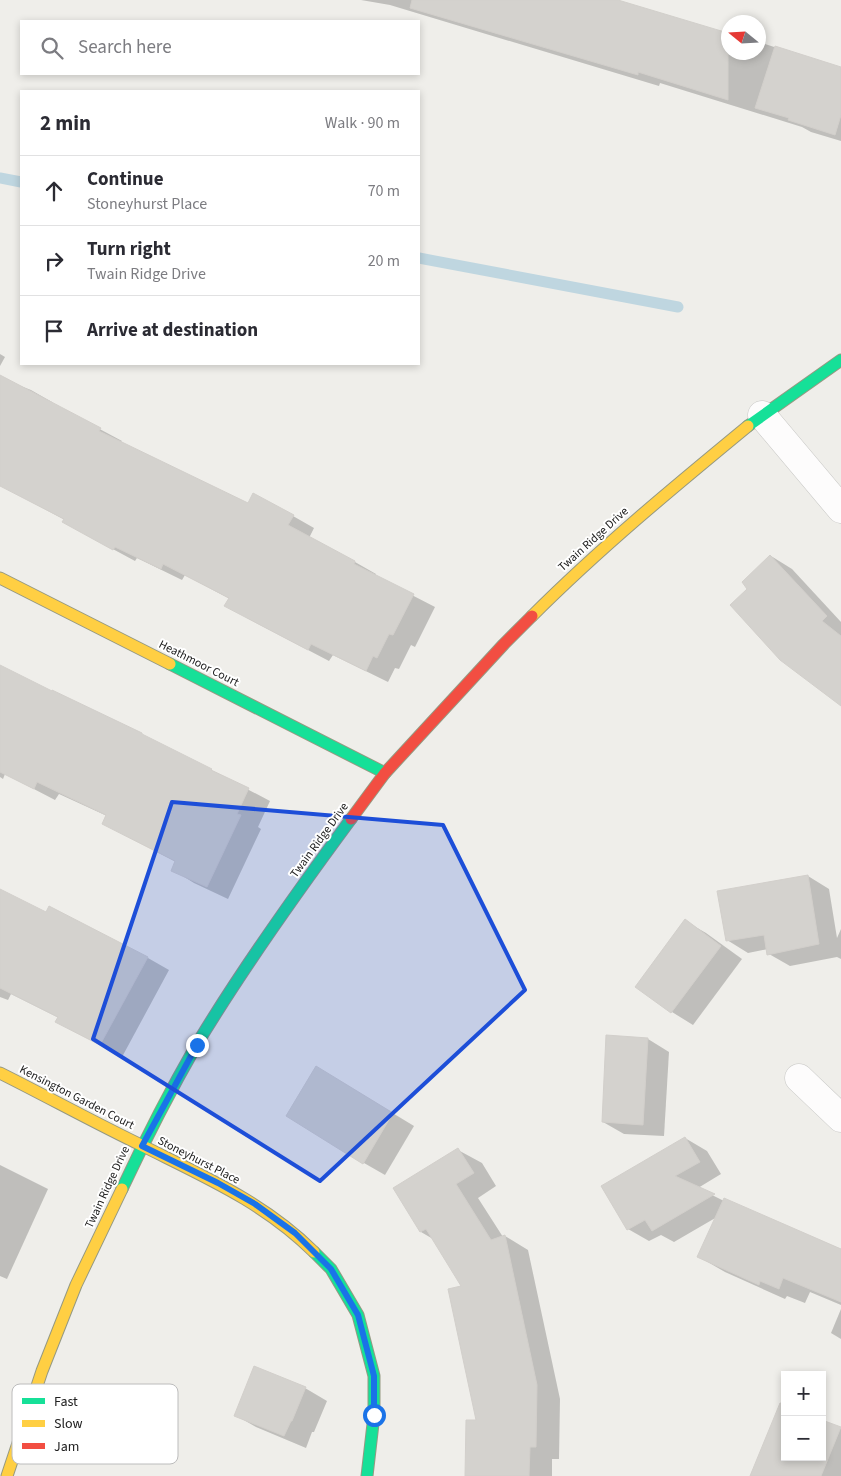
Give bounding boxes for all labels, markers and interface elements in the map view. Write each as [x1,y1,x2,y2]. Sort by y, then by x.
north arrow [721,15,766,60]
search box [20,20,420,75]
icon: search [38,34,66,62]
text: Search here [78,34,172,61]
text: 2 min [40,108,91,138]
text: Walk · 90 m [325,112,400,134]
text: Continue [87,166,164,193]
icon: ahead [40,177,68,205]
text: 70 m [368,180,400,202]
text: Stoneyhurst Place [87,193,207,215]
text: Turn right [87,236,171,263]
icon: right [40,247,68,275]
text: 20 m [368,250,400,272]
text: Twain Ridge Drive [87,263,206,285]
icon: arrive [40,317,68,345]
text: Arrive at destination [87,317,258,344]
street label: Twain Ridge Drive [555,503,632,576]
street label: Heathmoor Court [156,636,242,691]
street label: Twain Ridge Drive [286,799,353,881]
route end [186,1034,209,1057]
street label: Kensington Garden Court [17,1061,137,1134]
street label: Stoneyhurst Place [155,1132,243,1189]
street label: Twain Ridge Drive [81,1143,134,1231]
map controls [781,1371,826,1461]
button: + [781,1371,826,1416]
legend [12,1384,178,1464]
text: Fast [54,1392,78,1412]
route start [363,1404,386,1427]
text: Slow [54,1414,83,1434]
button: − [781,1416,826,1461]
text: Jam [54,1437,79,1457]

